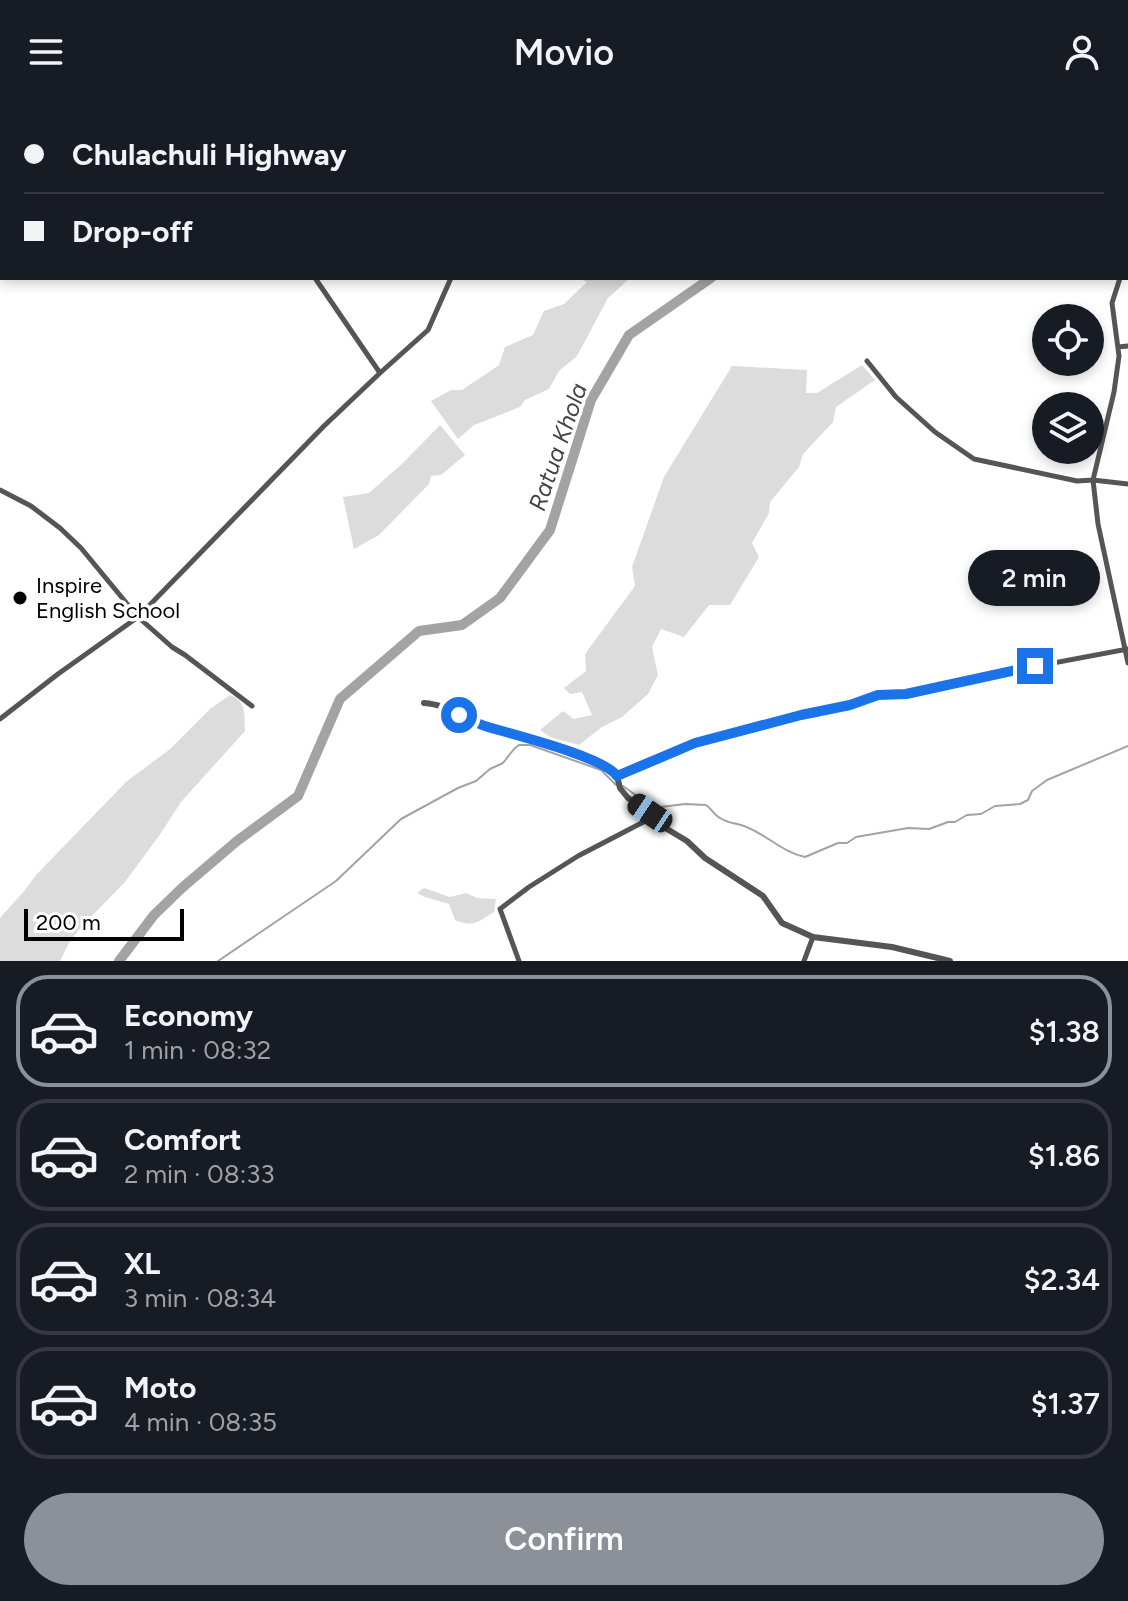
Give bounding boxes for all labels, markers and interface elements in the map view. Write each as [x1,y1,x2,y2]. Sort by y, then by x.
icon: menu [24,30,68,74]
icon: person [1060,30,1104,74]
text: Movio [514,31,614,74]
text: Chulachuli Highway [72,136,347,173]
text: Drop-off [72,213,193,250]
map controls [1032,304,1104,464]
button: locate [1032,304,1104,376]
water label: Ratua Khola [522,379,593,515]
button: layers [1032,392,1104,464]
callout: 2 min [969,550,1101,606]
text: 2 min [1002,562,1066,594]
place label: Inspire English School [36,572,180,624]
marker: Inspire English School [11,589,29,607]
route end [1017,648,1053,684]
route start [441,697,477,733]
car [623,790,677,836]
scale bar [24,905,184,941]
text: 200 m [36,909,101,936]
icon: car [28,995,100,1067]
text: Economy [124,997,253,1034]
text: $1.38 [1029,1013,1100,1050]
text: 1 min · 08:32 [124,1034,271,1066]
icon: car [28,1119,100,1191]
text: Comfort [124,1121,242,1158]
text: $1.86 [1028,1137,1100,1174]
text: 2 min · 08:33 [124,1158,275,1190]
icon: car [28,1243,100,1315]
text: XL [124,1245,160,1282]
text: $2.34 [1024,1261,1100,1298]
text: 3 min · 08:34 [124,1282,276,1314]
icon: car [28,1367,100,1439]
text: Moto [124,1369,196,1406]
text: $1.37 [1031,1385,1100,1422]
text: 4 min · 08:35 [124,1406,277,1438]
button: Confirm [24,1493,1104,1585]

